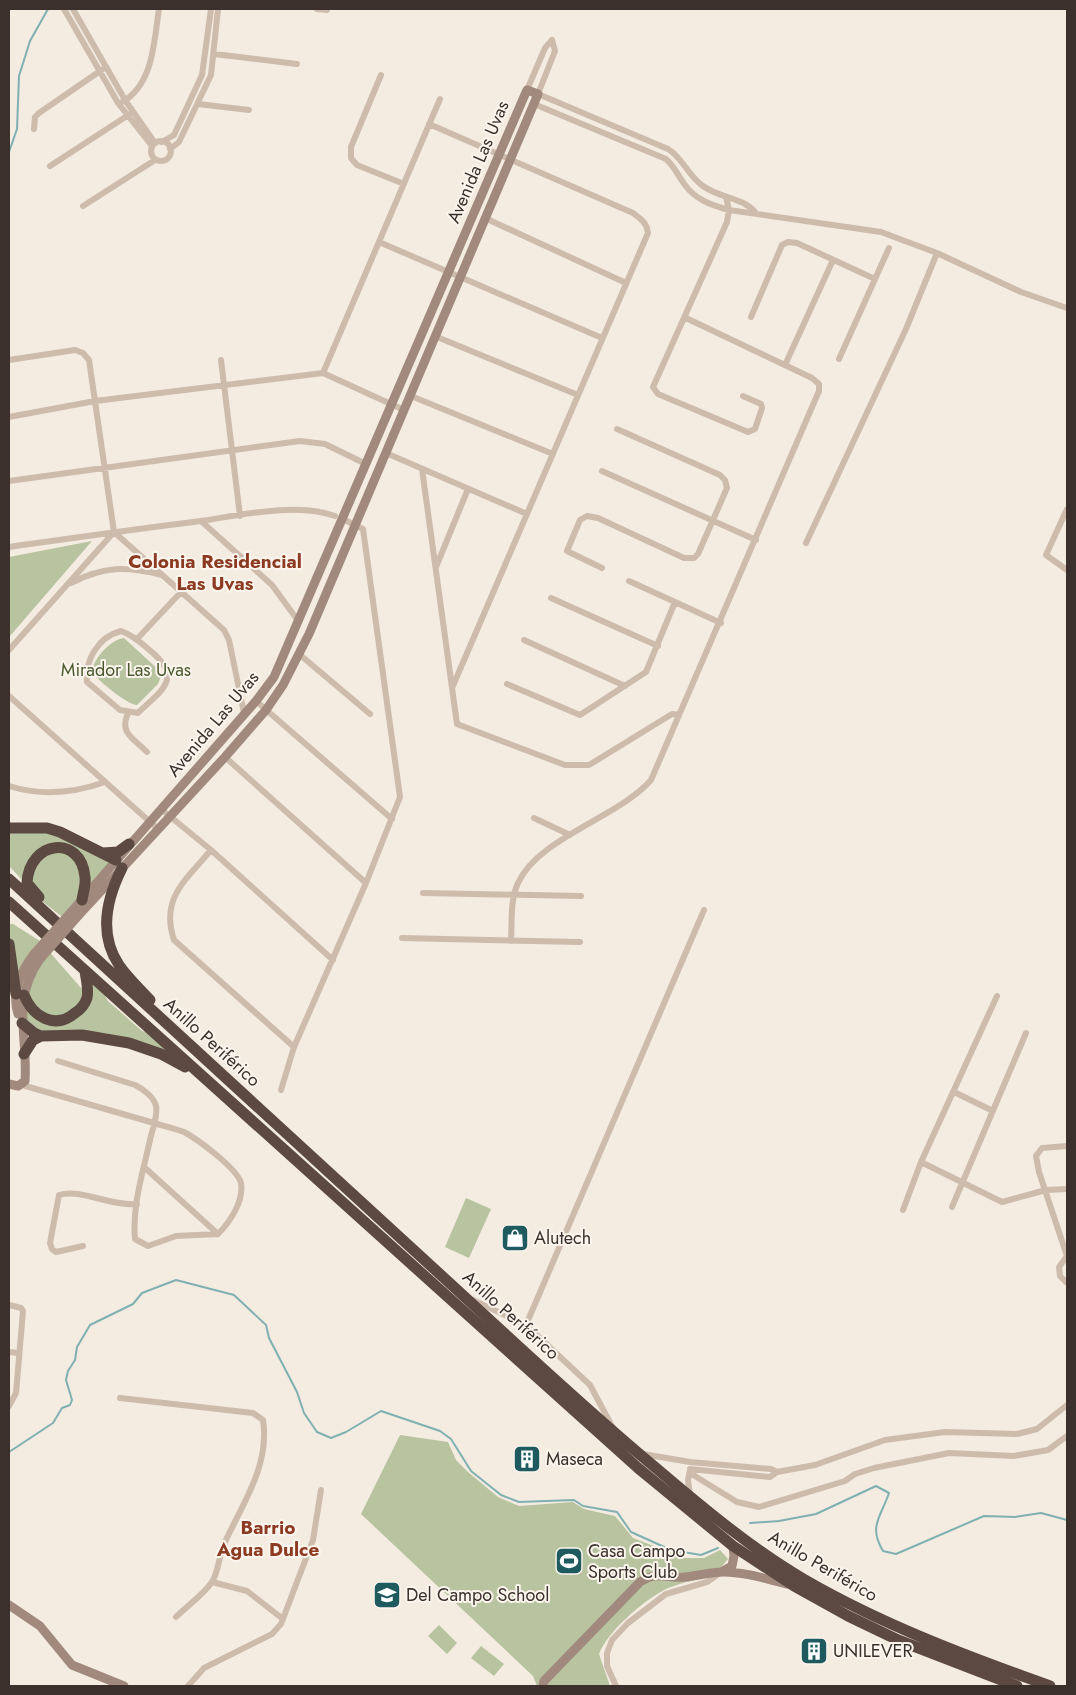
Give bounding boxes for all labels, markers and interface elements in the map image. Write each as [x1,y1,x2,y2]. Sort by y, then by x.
street label: Avenida Las Uvas [440,97,516,227]
district label: Colonia Residencial Las Uvas [128,548,302,597]
park label: Mirador Las Uvas [61,657,191,683]
street label: Avenida Las Uvas [161,666,265,782]
street label: Anillo Periférico [158,991,266,1093]
shop icon: Alutech [500,1223,530,1253]
place label: Alutech [534,1225,591,1251]
street label: Anillo Periférico [457,1264,565,1366]
building icon: Maseca [512,1444,542,1474]
place label: Maseca [546,1446,603,1472]
district label: Barrio Agua Dulce [216,1514,319,1563]
street label: Anillo Periférico [763,1524,883,1608]
place label: Casa Campo Sports Club [588,1538,686,1585]
sports icon: Casa Campo Sports Club [554,1546,584,1576]
school or university icon: Del Campo School [372,1580,402,1610]
place label: Del Campo School [406,1582,549,1608]
building icon: UNILEVER [799,1636,829,1666]
place label: UNILEVER [833,1638,913,1664]

